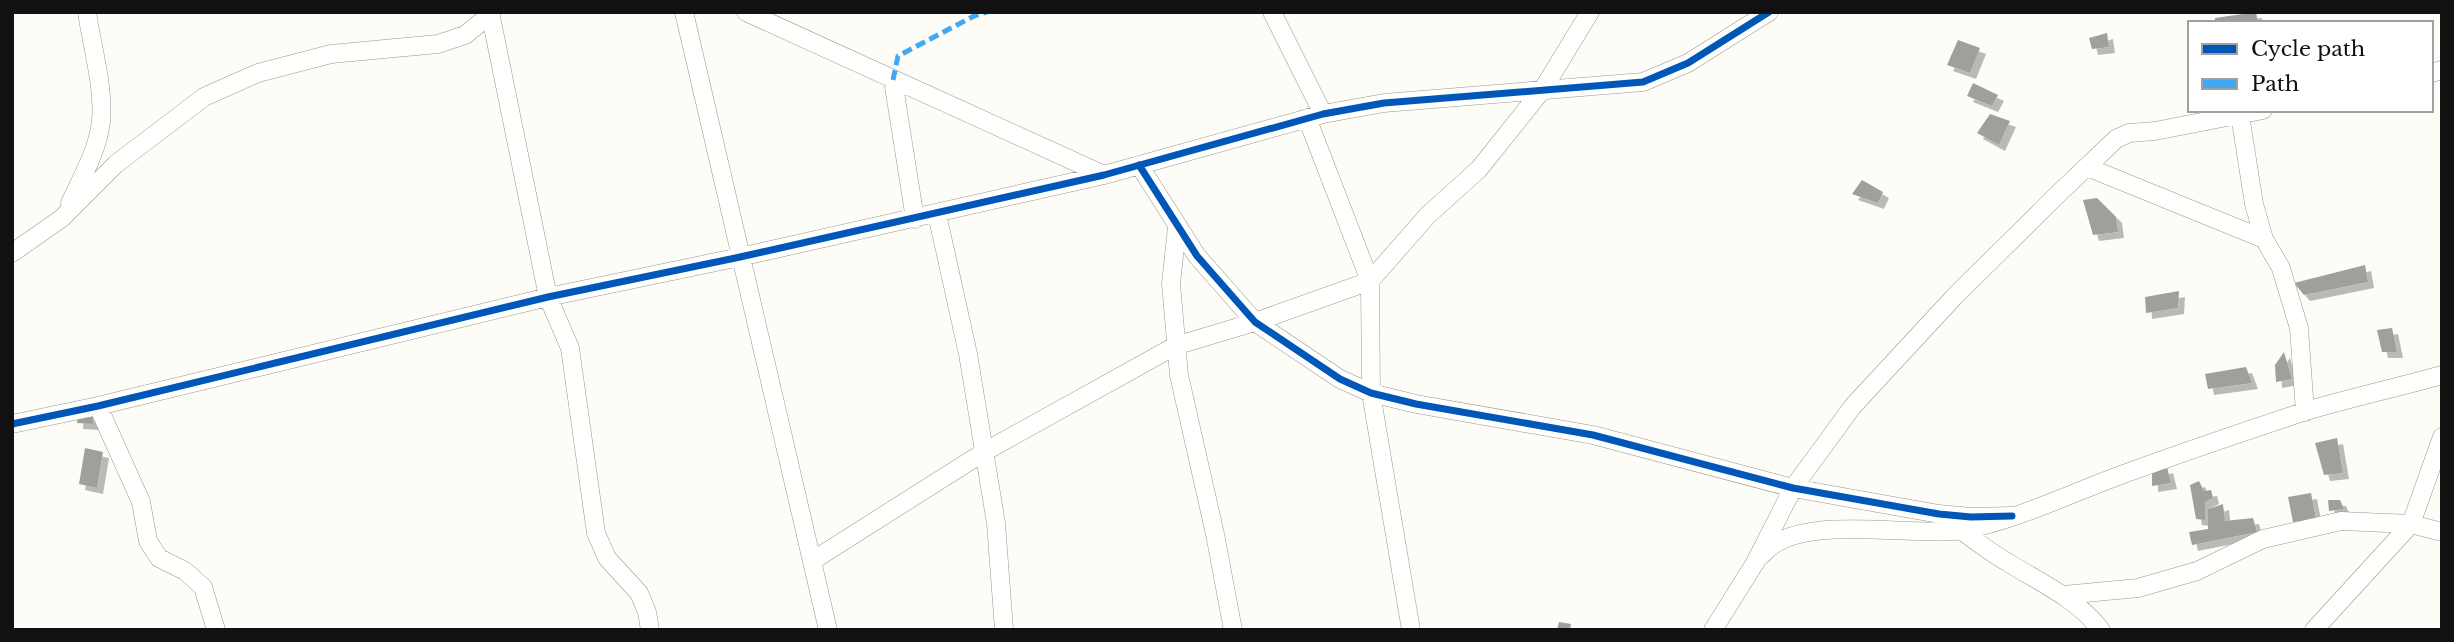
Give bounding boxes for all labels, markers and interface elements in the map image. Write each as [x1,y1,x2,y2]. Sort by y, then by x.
legend [2188,21,2433,112]
text: Cycle path [2251,36,2365,62]
text: Path [2251,71,2299,97]

